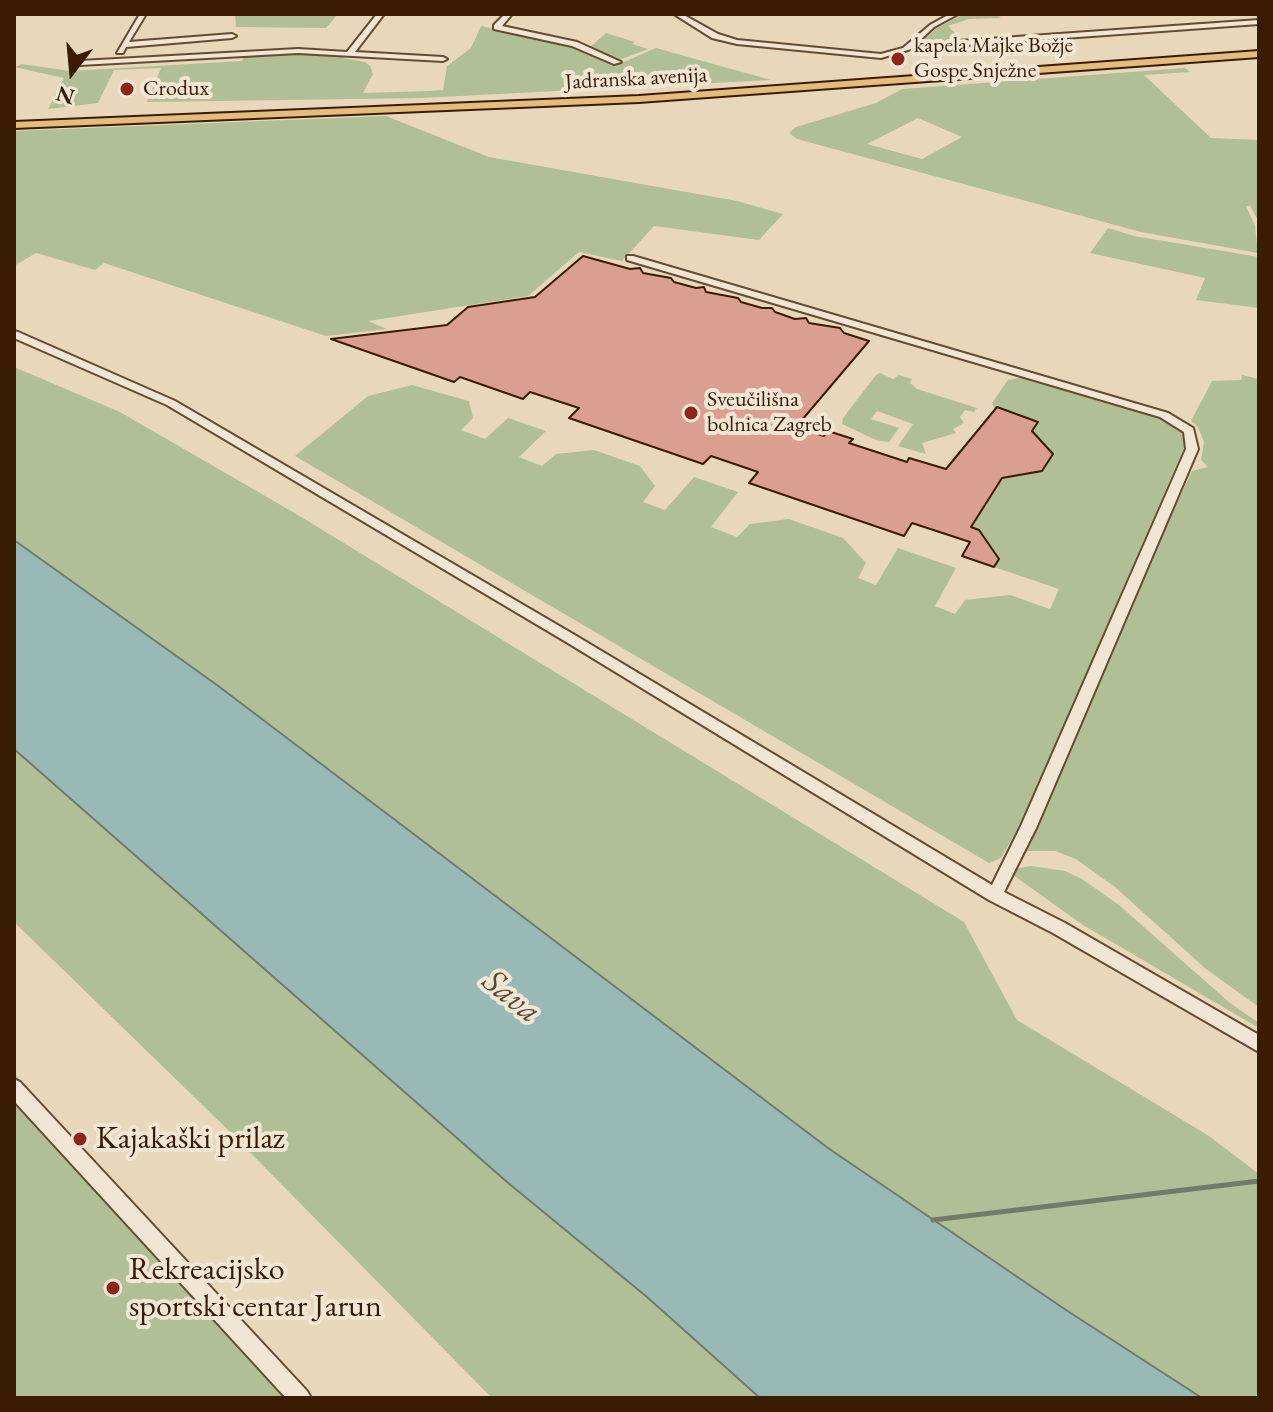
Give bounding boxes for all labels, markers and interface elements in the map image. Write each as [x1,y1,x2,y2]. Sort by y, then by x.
north arrow [32,32,112,112]
place label: kapela Majke Božje Gospe Snježne [914,33,1073,84]
marker: kapela Majke Božje Gospe Snježne [889,50,907,68]
street label: Jadranska avenija [564,62,708,96]
place label: Crodux [143,76,209,102]
text: N [53,79,78,112]
marker: Crodux [118,80,136,98]
place label: Sveučilišna bolnica Zagreb [707,387,832,438]
marker: Sveučilišna bolnica Zagreb [682,404,700,422]
water label: Sava [474,961,548,1033]
place label: Kajakaški prilaz [96,1120,285,1158]
marker: Kajakaški prilaz [71,1130,89,1148]
place label: Rekreacijsko sportski centar Jarun [129,1251,382,1326]
marker: Rekreacijsko sportski centar Jarun [104,1279,122,1297]

